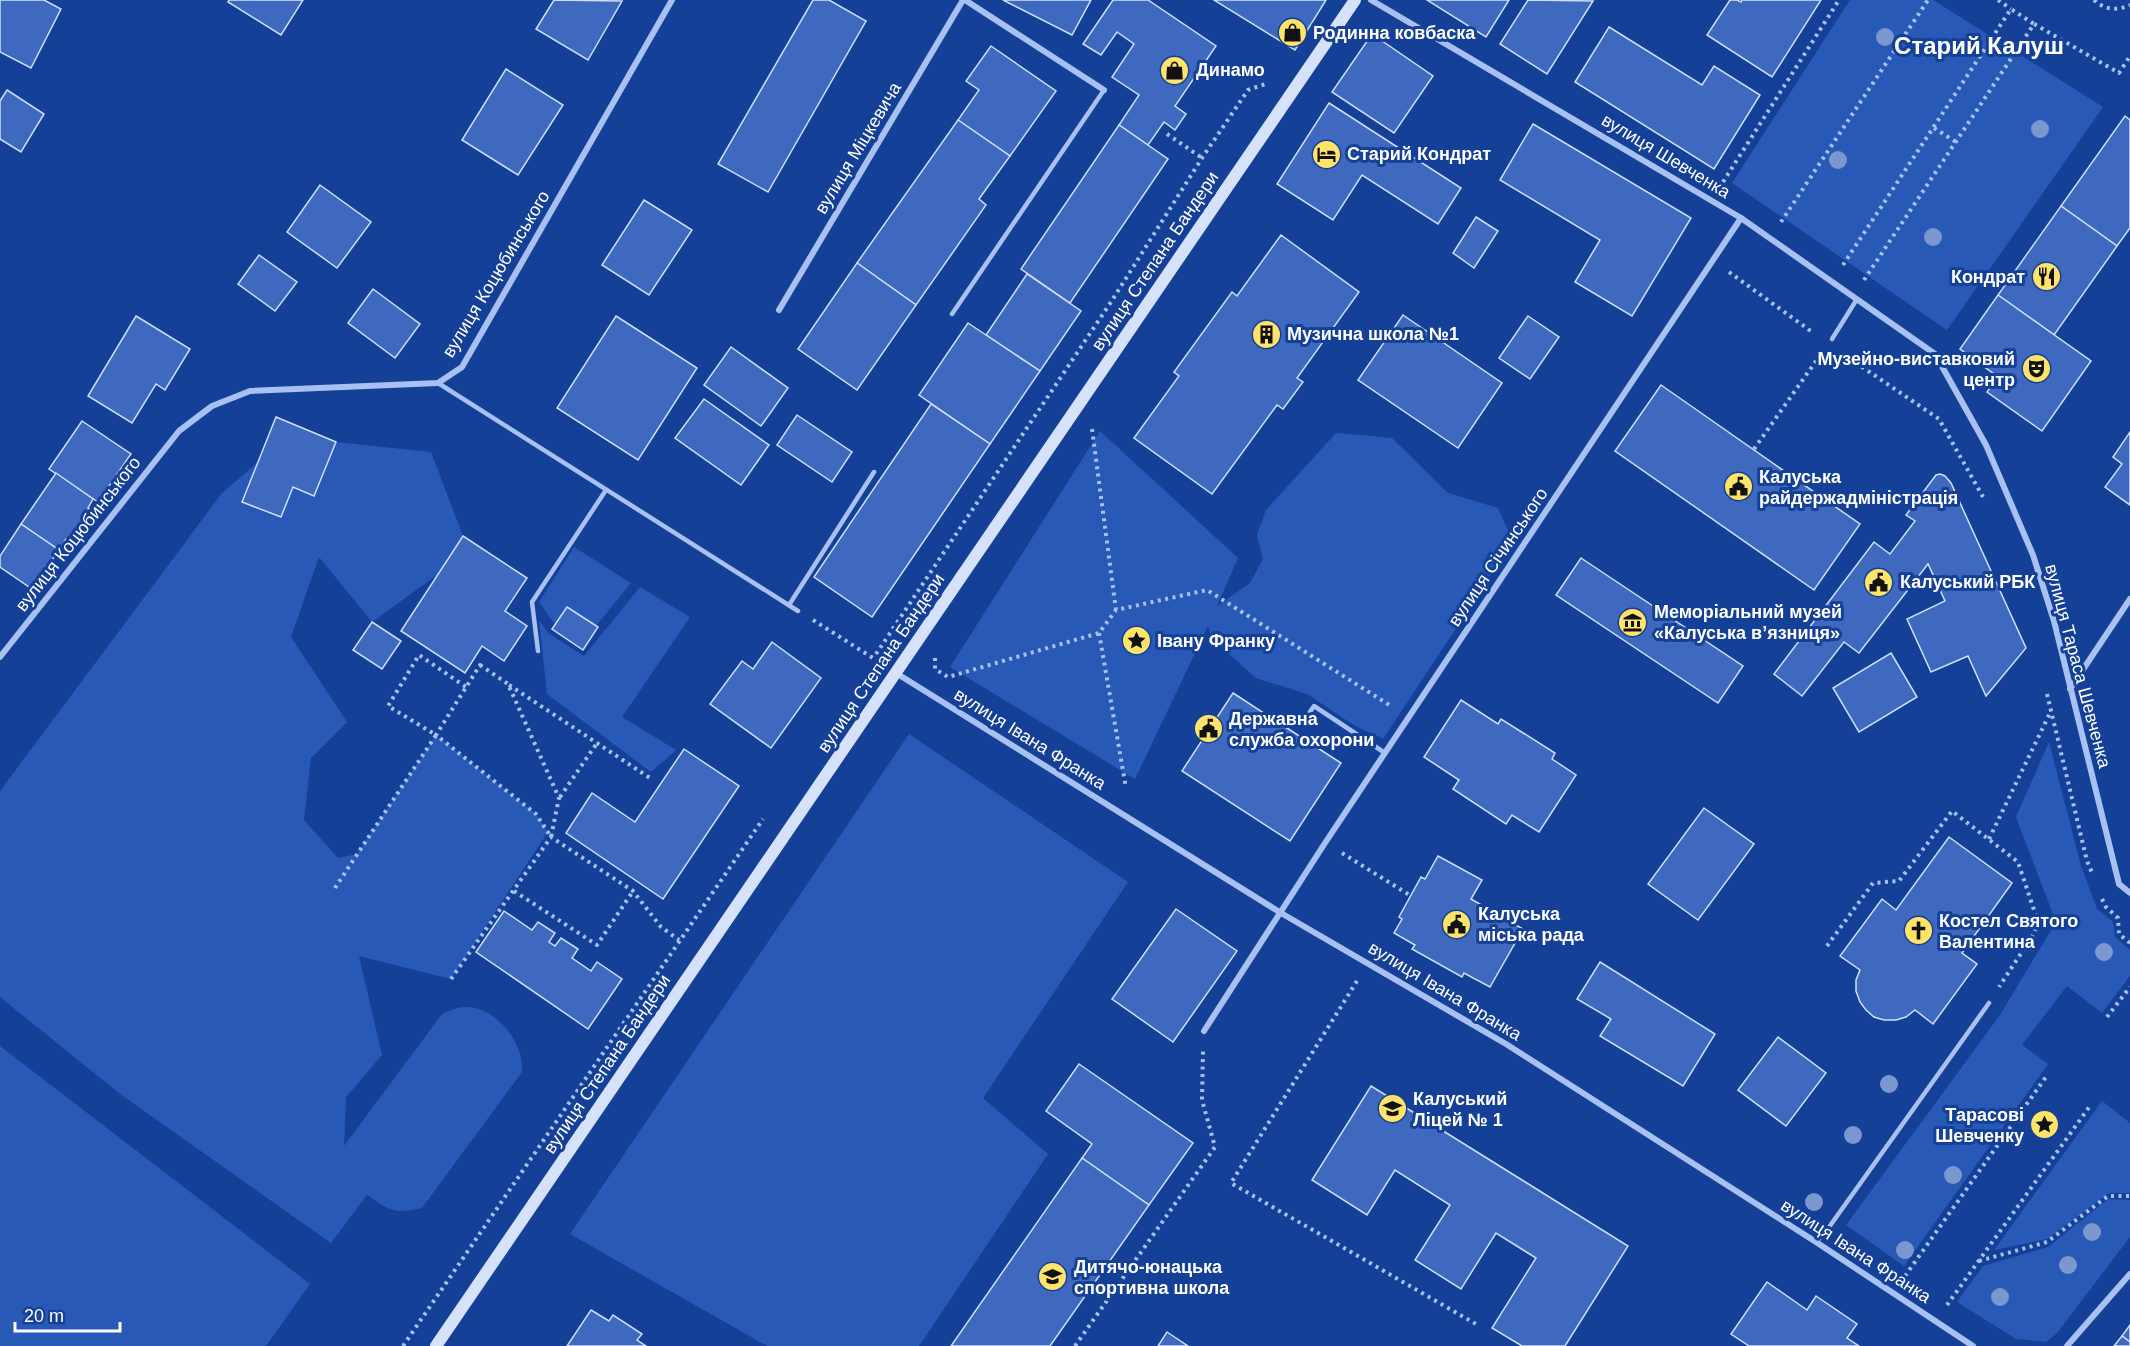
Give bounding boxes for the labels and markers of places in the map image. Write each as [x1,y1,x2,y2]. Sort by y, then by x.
shop icon: Родинна ковбаска [1276,17,1308,49]
place label: Родинна ковбаска [1313,23,1476,43]
shop icon: Динамо [1159,54,1191,86]
place label: Динамо [1196,60,1265,80]
hotel icon: Старий Кондрат [1310,138,1342,170]
place label: Старий Кондрат [1347,144,1491,164]
restaurant icon: Кондрат [2030,261,2062,293]
place label: Кондрат [1951,267,2025,287]
building icon: Музична школа №1 [1250,318,1282,350]
place label: Музична школа №1 [1287,324,1459,344]
place label: Музейно-виставковий центр [1818,349,2015,390]
theatre icon: Музейно-виставковий центр [2020,353,2052,385]
place label: Калуська райдержадміністрація [1759,467,1958,508]
public building icon: Калуська райдержадміністрація [1722,471,1754,503]
public building icon: Калуський РБК [1863,566,1895,598]
place label: Калуський РБК [1900,572,2036,592]
place label: Меморіальний музей «Калуська в’язниця» [1654,602,1842,643]
museum icon: Меморіальний музей «Калуська в’язниця» [1617,606,1649,638]
place icon: Івану Франку [1120,625,1152,657]
place label: Івану Франку [1157,631,1275,651]
place label: Державна служба охорони [1229,709,1374,750]
public building icon: Державна служба охорони [1192,713,1224,745]
place label: Калуська міська рада [1478,904,1585,945]
public building icon: Калуська міська рада [1441,908,1473,940]
place label: Костел Святого Валентина [1939,911,2078,952]
church icon: Костел Святого Валентина [1902,915,1934,947]
place label: Калуський Ліцей № 1 [1413,1089,1507,1130]
school or university icon: Калуський Ліцей № 1 [1376,1093,1408,1125]
place label: Тарасові Шевченку [1935,1105,2024,1146]
place icon: Тарасові Шевченку [2029,1109,2061,1141]
place label: Дитячо-юнацька спортивна школа [1074,1257,1230,1298]
school or university icon: Дитячо-юнацька спортивна школа [1037,1261,1069,1293]

